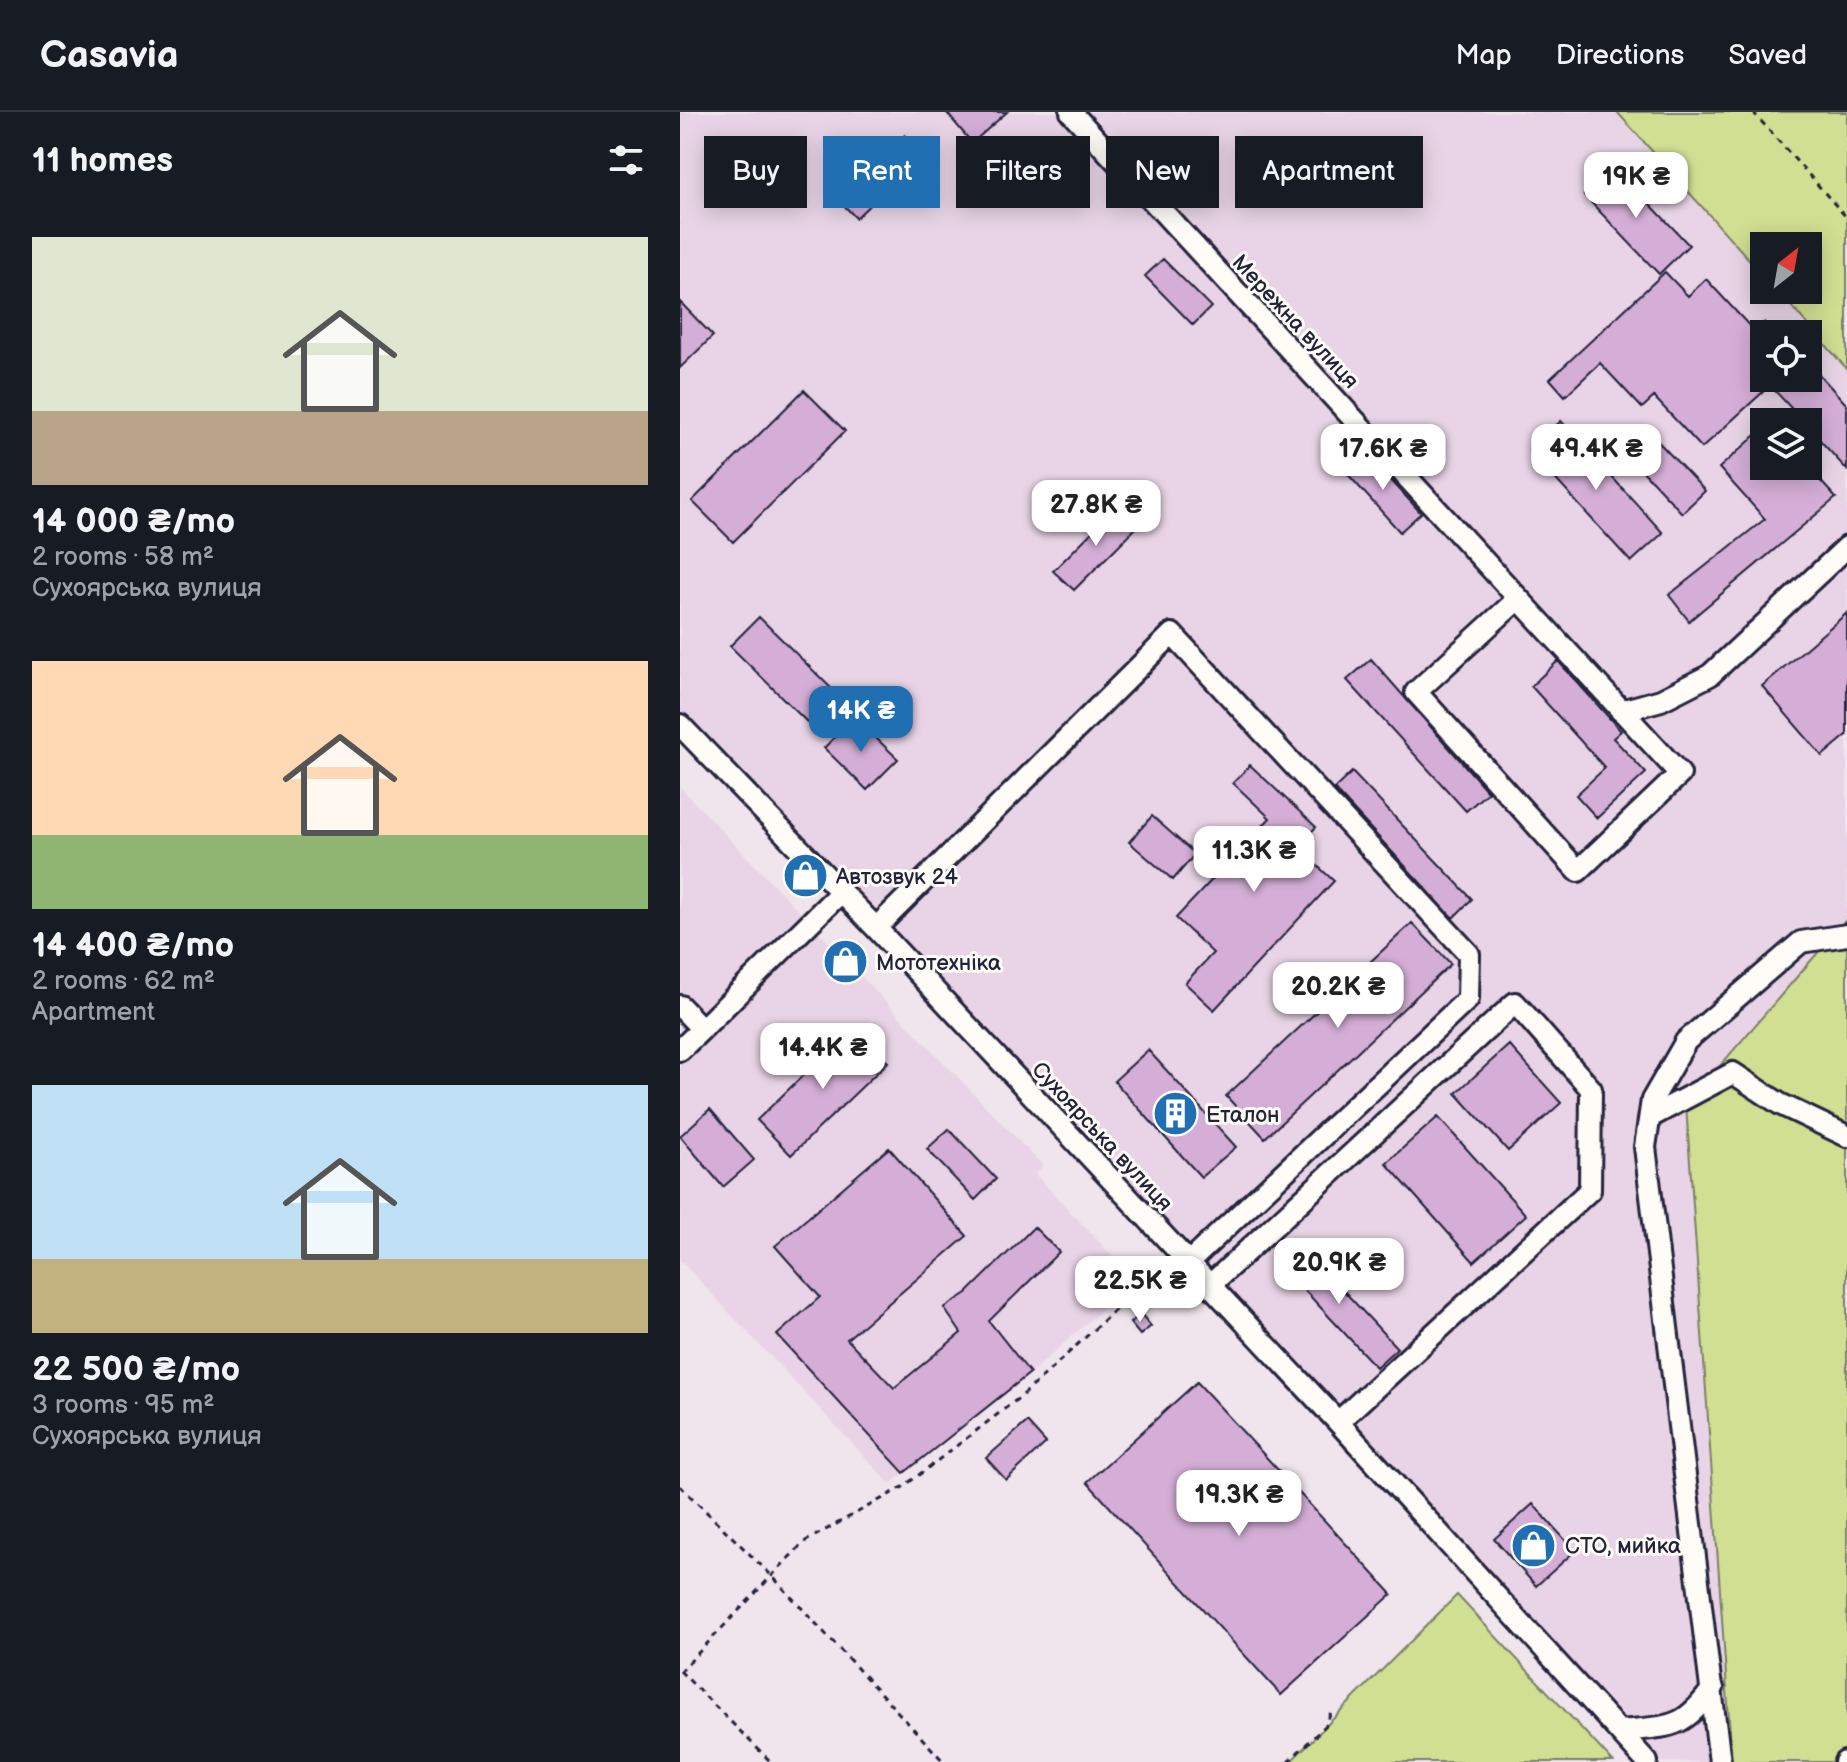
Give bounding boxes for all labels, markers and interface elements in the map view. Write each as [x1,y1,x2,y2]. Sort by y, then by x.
text: Casavia [40,33,178,78]
text: Map [1455,39,1512,72]
text: Directions [1556,39,1684,72]
text: Saved [1728,39,1807,72]
chip: Buy [704,136,807,208]
chip: Rent [823,136,940,208]
chip: Filters [956,136,1090,208]
chip: New [1106,136,1219,208]
chip: Apartment [1235,136,1423,208]
icon: filters [604,138,648,182]
text: 11 homes [32,140,173,181]
pin: 19K ₴ [1580,152,1692,220]
text: 19K ₴ [1602,162,1670,193]
north arrow [1750,232,1822,304]
map controls [1750,232,1822,480]
street label: Мережна вулиця [1226,249,1364,395]
icon: home [268,289,412,433]
button: locate [1750,320,1822,392]
button: layers [1750,408,1822,480]
pin: 17.6K ₴ [1309,424,1457,492]
pin: 49.4K ₴ [1522,424,1670,492]
text: 17.6K ₴ [1339,434,1427,465]
text: 49.4K ₴ [1549,434,1643,465]
pin: 27.8K ₴ [1022,480,1170,548]
text: 27.8K ₴ [1050,490,1142,521]
text: 14 000 ₴/mo [32,501,235,542]
text: 2 rooms · 58 m² [32,542,214,573]
text: Сухоярська вулиця [32,573,262,604]
pin: 14K ₴ [805,686,917,754]
text: 14K ₴ [827,696,895,727]
icon: home [268,713,412,857]
pin: 11.3K ₴ [1180,826,1328,894]
text: 11.3K ₴ [1212,836,1296,867]
shop icon: Автозвук 24 [781,852,829,900]
place label: Автозвук 24 [835,864,958,891]
text: 14 400 ₴/mo [32,925,234,966]
shop icon: Мототехніка [821,938,869,986]
place label: Мототехніка [876,950,1001,977]
pin: 20.2K ₴ [1264,962,1412,1030]
text: 2 rooms · 62 m² [32,966,215,997]
text: 20.2K ₴ [1291,972,1385,1003]
text: Apartment [32,997,155,1028]
pin: 14.4K ₴ [749,1023,897,1091]
text: 14.4K ₴ [778,1033,868,1064]
street label: Сухоярська вулиця [1026,1057,1178,1217]
building icon: Еталон [1151,1090,1199,1138]
place label: Еталон [1206,1102,1280,1129]
icon: home [268,1137,412,1281]
pin: 20.9K ₴ [1265,1238,1413,1306]
text: 20.9K ₴ [1292,1248,1386,1279]
pin: 22.5K ₴ [1066,1256,1214,1324]
text: 22.5K ₴ [1093,1266,1187,1297]
text: 22 500 ₴/mo [32,1349,240,1390]
text: 3 rooms · 95 m² [32,1390,214,1421]
text: Сухоярська вулиця [32,1421,262,1452]
pin: 19.3K ₴ [1165,1470,1313,1538]
text: 19.3K ₴ [1194,1480,1284,1511]
shop icon: СТО, мийка [1510,1521,1558,1569]
place label: СТО, мийка [1565,1533,1681,1560]

